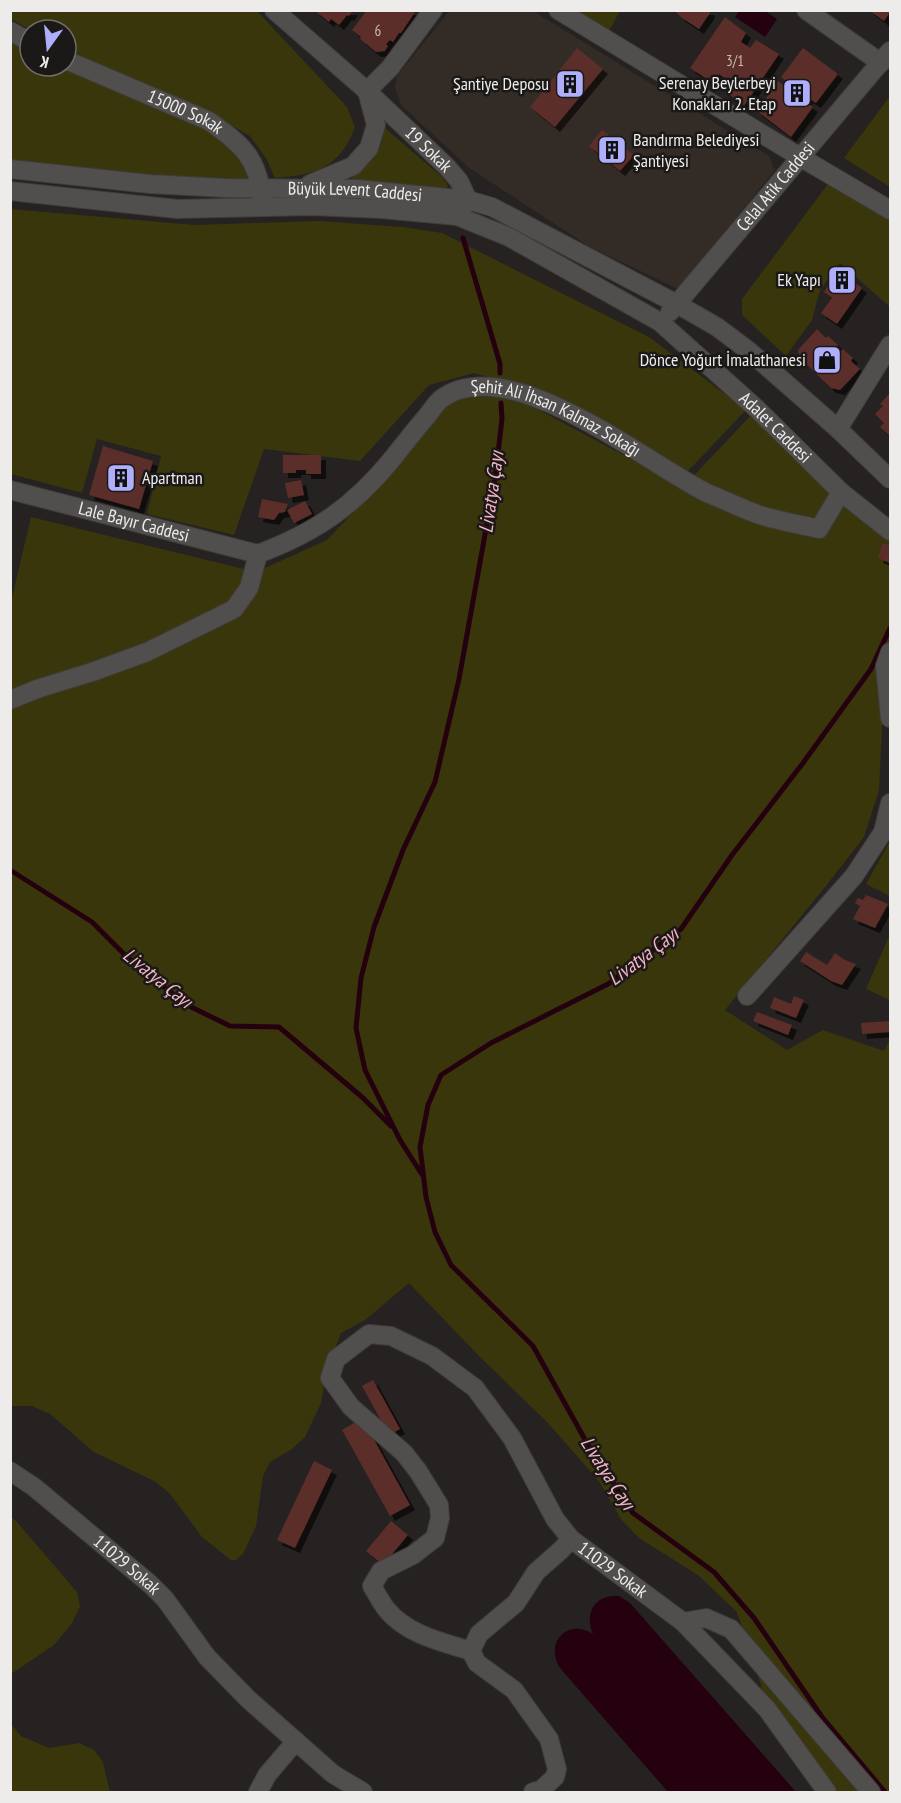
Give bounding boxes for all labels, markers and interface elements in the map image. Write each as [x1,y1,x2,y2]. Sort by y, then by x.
north arrow [18,18,78,78]
house number: 6 [375,21,382,40]
house number: 3/1 [726,51,744,70]
text: K [37,52,51,73]
building icon: Şantiye Deposu [554,68,586,100]
place label: Serenay Beylerbeyi Konakları 2. Etap [659,71,776,115]
place label: Şantiye Deposu [453,72,549,95]
building icon: Serenay Beylerbeyi Konakları 2. Etap [781,77,813,109]
street label: 15000 Sokak [144,84,228,139]
street label: 19 Sokak [400,121,457,177]
place label: Bandırma Belediyesi Şantiyesi [633,128,759,172]
building icon: Bandırma Belediyesi Şantiyesi [596,134,628,166]
street label: Celal Atik Caddesi [731,137,820,236]
street label: Büyük Levent Caddesi [288,176,423,206]
building icon: Ek Yapı [826,264,858,296]
place label: Ek Yapı [777,268,821,291]
shop icon: Dönce Yoğurt İmalathanesi [811,344,843,376]
place label: Dönce Yoğurt İmalathanesi [640,348,806,371]
street label: Şehit Ali İhsan Kalmaz Sokağı [470,374,645,462]
street label: Adalet Caddesi [735,387,817,467]
water label: Livatya Çayı [472,448,510,535]
building icon: Apartman [105,462,137,494]
place label: Apartman [142,466,203,489]
street label: Lale Bayır Caddesi [76,496,192,547]
water label: Livatya Çayı [602,920,685,991]
water label: Livatya Çayı [118,942,199,1015]
water label: Livatya Çayı [575,1431,642,1516]
street label: 11029 Sokak [89,1530,166,1599]
street label: 11029 Sokak [574,1536,652,1603]

